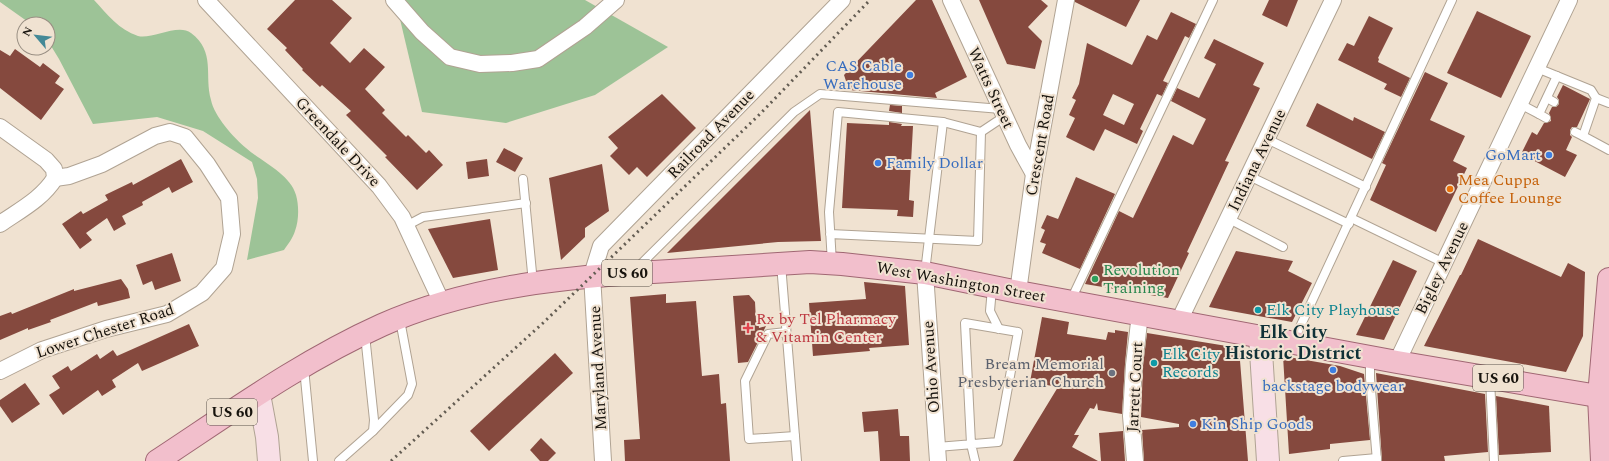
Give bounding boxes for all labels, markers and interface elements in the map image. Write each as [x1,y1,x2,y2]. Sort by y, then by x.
north arrow [16,16,56,56]
text: N [18,24,37,39]
street label: Watts Street [962,43,1020,133]
place label: CAS Cable Warehouse [823,54,902,96]
marker: CAS Cable Warehouse [905,70,915,80]
street label: Railroad Avenue [662,84,760,184]
street label: Greendale Drive [290,91,386,193]
street label: Crescent Road [1019,92,1061,198]
street label: Indiana Avenue [1222,105,1292,215]
place label: GoMart [1485,143,1541,167]
marker: GoMart [1544,150,1554,160]
place label: Family Dollar [886,151,983,175]
marker: Family Dollar [873,158,883,168]
place label: Mea Cuppa Coffee Lounge [1458,168,1562,210]
marker: Mea Cuppa Coffee Lounge [1445,184,1455,194]
street label: Bigley Avenue [1409,217,1475,319]
street label: West Washington Street [874,255,1048,309]
place label: Revolution Training [1103,258,1180,300]
road number: US 60 [602,260,652,286]
marker: Revolution Training [1090,274,1100,284]
street label: Lower Chester Road [33,297,177,365]
place label: Elk City Playhouse [1266,298,1400,322]
street label: Maryland Avenue [583,305,613,431]
marker: Elk City Playhouse [1253,305,1263,315]
place label: Rx by Tel Pharmacy & Vitamin Center [756,307,897,349]
district label: Elk City Historic District [1225,319,1362,367]
street label: Ohio Avenue [916,320,946,414]
marker: Rx by Tel Pharmacy & Vitamin Center [743,323,753,333]
street label: Jarrett Court [1121,341,1149,433]
place label: Elk City Records [1162,342,1221,384]
place label: Bream Memorial Presbyterian Church [957,352,1104,394]
marker: Elk City Records [1149,358,1159,368]
marker: backstage bodywear [1328,365,1338,375]
road number: US 60 [1473,365,1523,391]
marker: Bream Memorial Presbyterian Church [1107,368,1117,378]
place label: backstage bodywear [1262,374,1404,398]
road number: US 60 [207,399,257,425]
place label: Kin Ship Goods [1201,412,1312,436]
marker: Kin Ship Goods [1188,419,1198,429]

